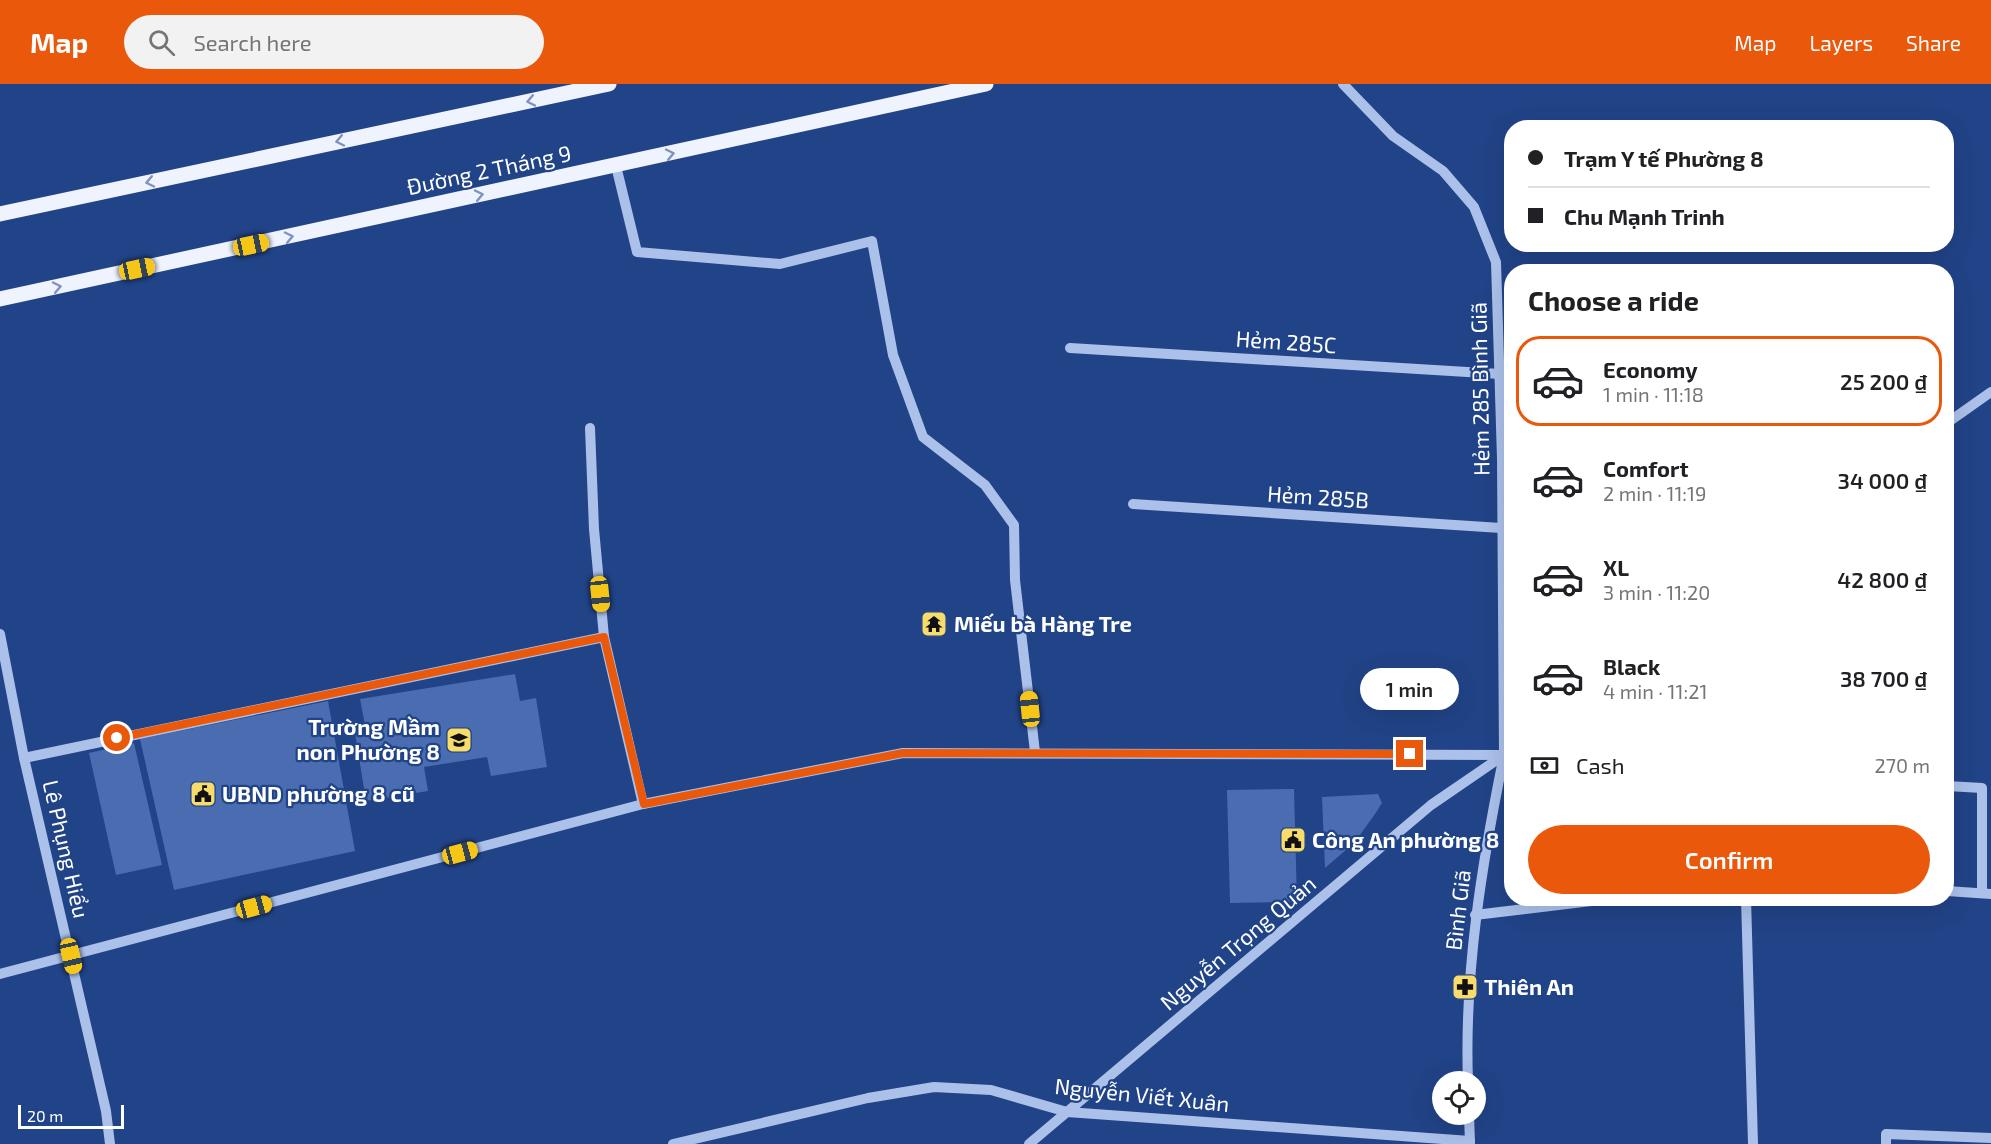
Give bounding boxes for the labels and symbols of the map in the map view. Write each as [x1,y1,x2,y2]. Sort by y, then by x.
one-way arrow [526,93,536,106]
one-way arrow [336,134,346,147]
street label: Đường 2 Tháng 9 [404,139,573,199]
one-way arrow [665,148,675,161]
one-way arrow [145,175,155,188]
one-way arrow [474,190,484,203]
one-way arrow [284,231,294,244]
car [232,232,270,258]
car [118,256,156,282]
one-way arrow [52,281,62,294]
street label: Hẻm 285 Bình Giã [1464,302,1494,476]
street label: Hẻm 285C [1235,325,1337,357]
street label: Hẻm 285B [1266,479,1370,513]
car [589,575,611,613]
temple icon: Miếu bà Hàng Tre [919,609,949,639]
place label: Miếu bà Hàng Tre [954,610,1132,636]
callout: 1 min [1360,667,1460,709]
car [1019,690,1041,728]
place label: Trường Mầm non Phường 8 [297,713,440,764]
route start [103,724,130,751]
school or university icon: Trường Mầm non Phường 8 [444,725,474,755]
route end [1396,740,1423,767]
street label: Lê Phụng Hiểu [38,777,95,920]
public building icon: UBND phường 8 cũ [188,779,218,809]
place label: UBND phường 8 cũ [222,780,415,806]
public building icon: Công An phường 8 [1278,825,1308,855]
place label: Công An phường 8 [1312,826,1499,852]
car [440,840,480,866]
street label: Bình Giã [1439,868,1475,952]
street label: Nguyễn Trọng Quản [1154,870,1321,1016]
car [234,894,274,920]
car [58,936,84,976]
pharmacy icon: Thiên An [1450,972,1480,1002]
place label: Thiên An [1484,973,1574,999]
street label: Nguyễn Viết Xuân [1053,1072,1231,1116]
scale bar [18,1102,124,1130]

